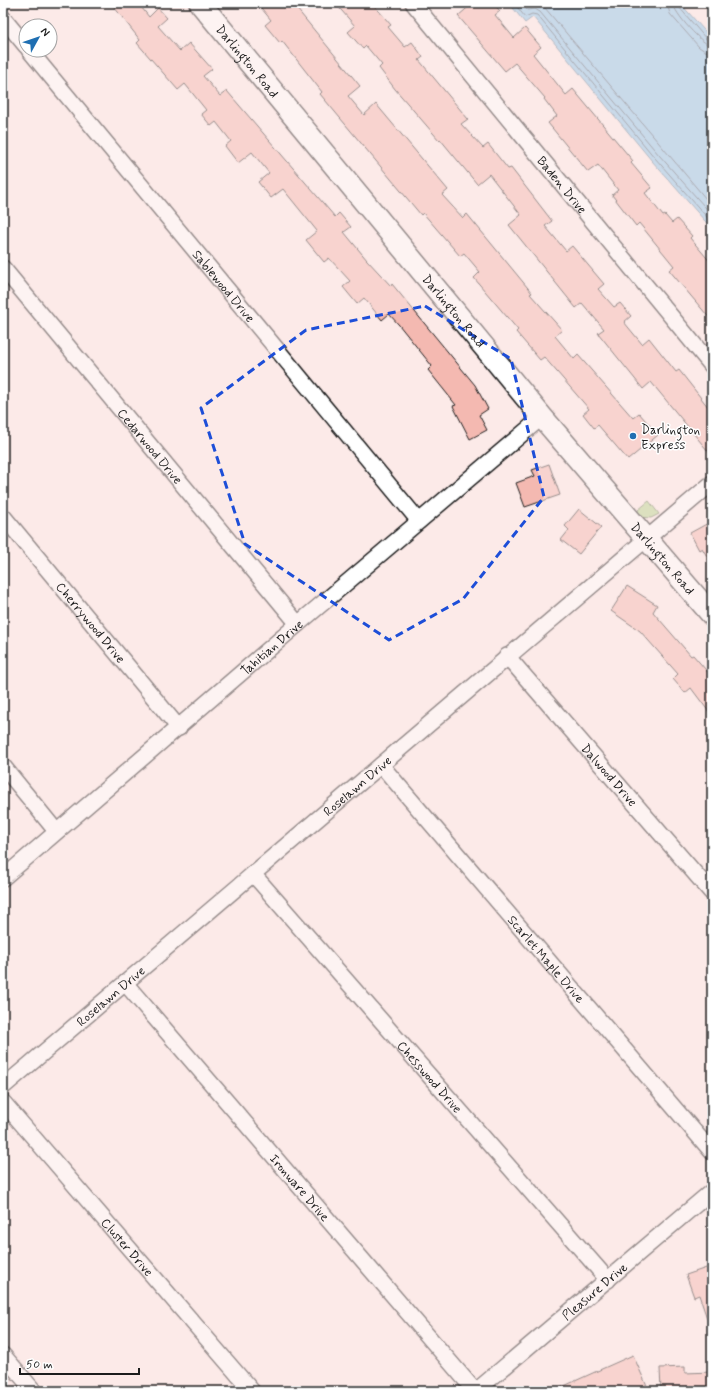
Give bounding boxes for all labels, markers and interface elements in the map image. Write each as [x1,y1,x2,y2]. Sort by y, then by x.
north arrow [18,18,58,58]
street label: Darlington Road [211,22,282,102]
text: N [37,25,53,40]
street label: Baden Drive [533,153,590,218]
street label: Sablewood Drive [188,247,258,327]
street label: Darlington Road [418,271,488,352]
street label: Cedarwood Drive [113,405,186,488]
place label: Darlington Express [641,422,700,454]
marker: Darlington Express [628,431,638,441]
street label: Darlington Road [626,519,698,599]
street label: Cherrywood Drive [51,579,129,667]
street label: Tahitian Drive [237,616,307,680]
street label: Dalwood Drive [577,741,641,811]
street label: Roselawn Drive [320,753,396,821]
street label: Scarlet Maple Drive [503,912,588,1007]
street label: Roselawn Drive [74,963,149,1031]
street label: Chesswood Drive [393,1038,465,1117]
street label: Ironware Drive [265,1151,333,1225]
street label: Cluster Drive [97,1215,157,1281]
street label: Pleasure Drive [559,1259,632,1325]
scale bar [20,1350,139,1376]
text: 50 m [26,1357,53,1373]

